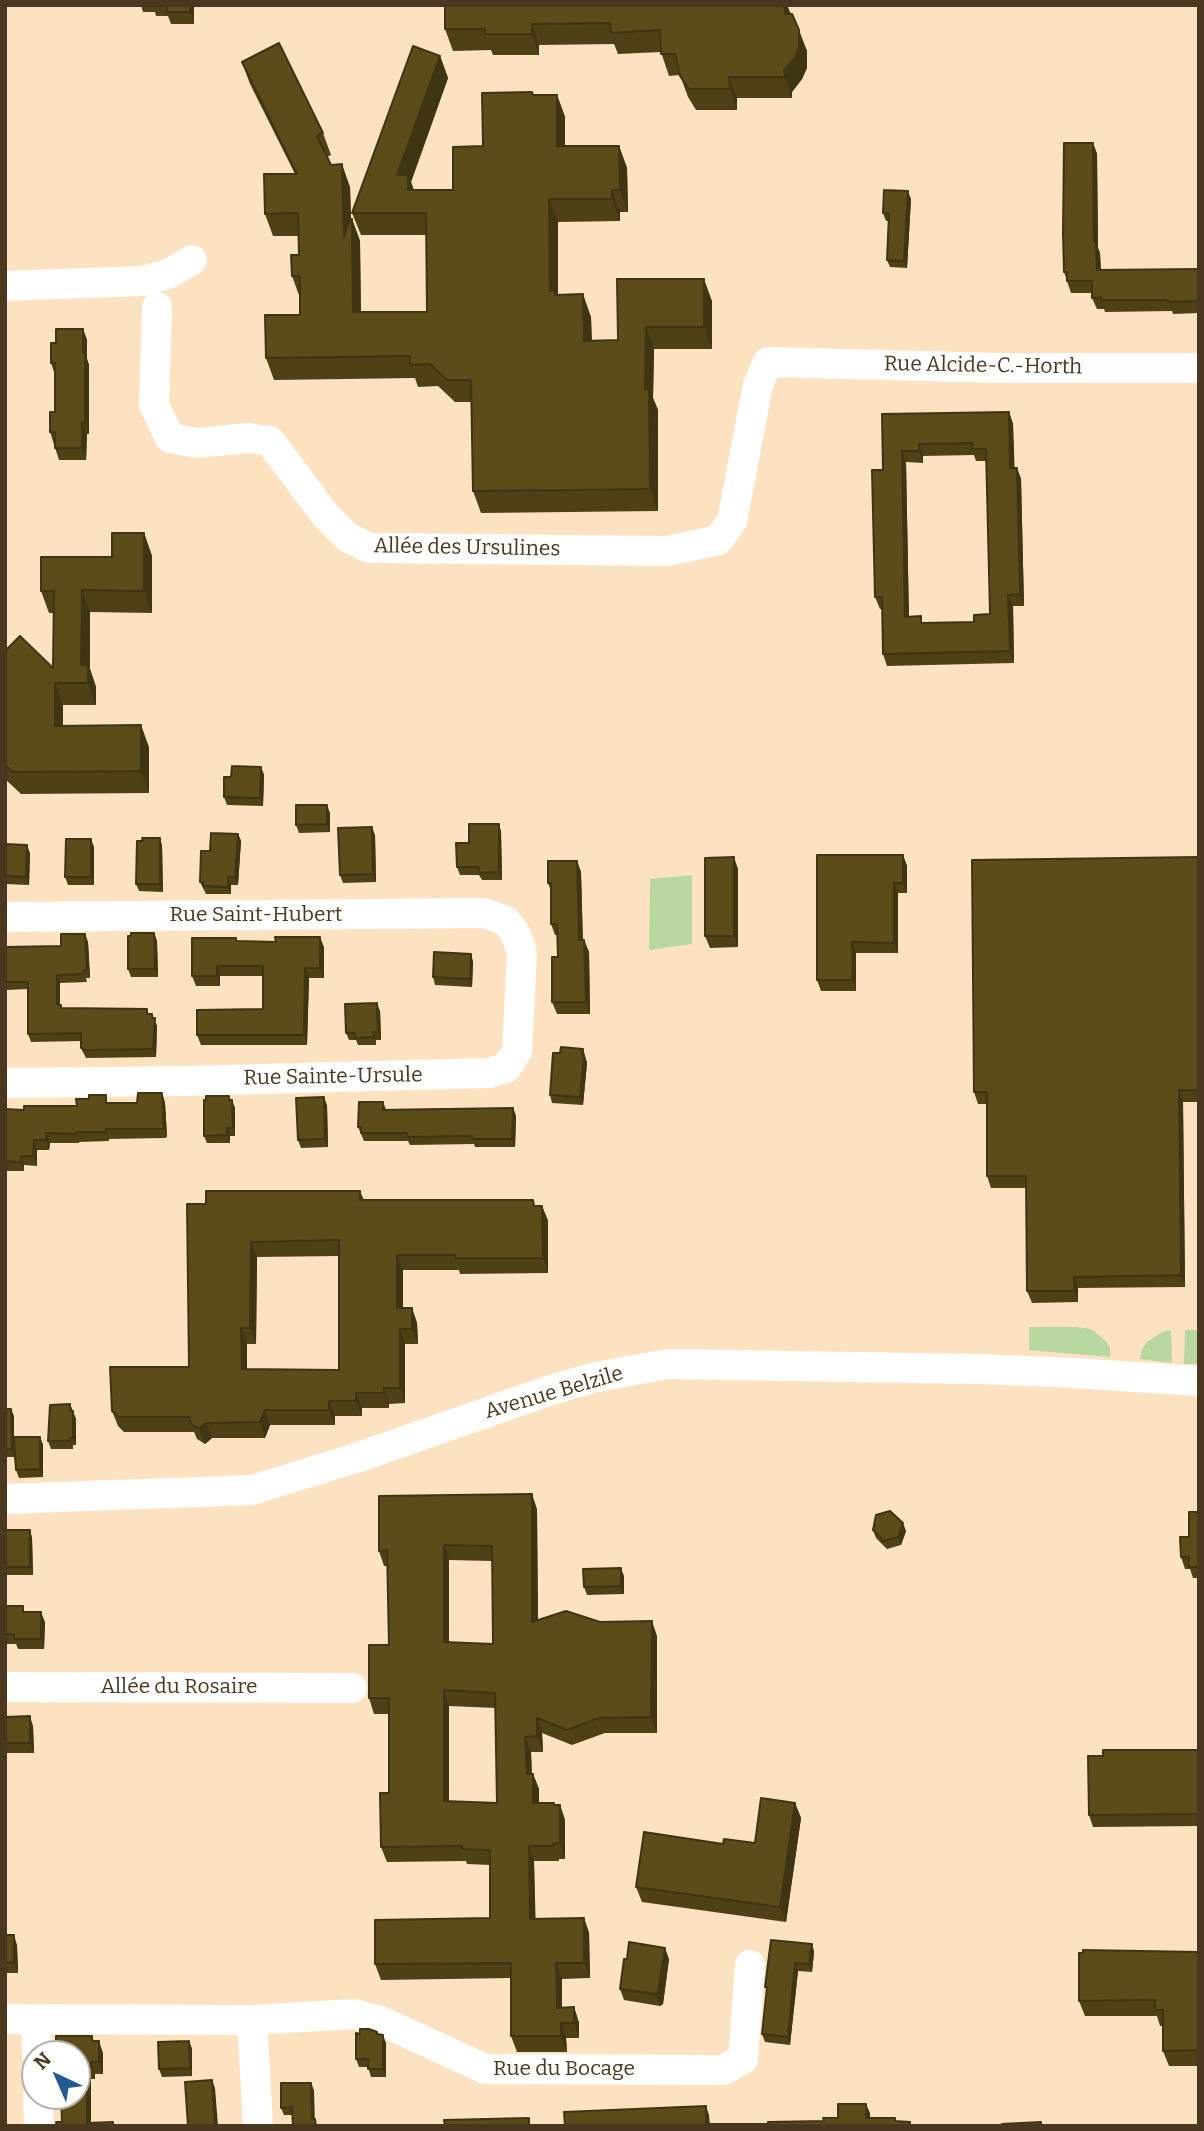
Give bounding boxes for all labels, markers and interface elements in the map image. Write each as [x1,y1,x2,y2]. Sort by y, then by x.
street label: Rue Alcide-C.-Horth [884,352,1082,380]
street label: Allée des Ursulines [373,534,561,562]
street label: Rue Saint-Hubert [170,902,342,928]
street label: Rue Sainte-Ursule [243,1063,423,1091]
street label: Avenue Belzile [482,1361,626,1425]
street label: Allée du Rosaire [100,1674,258,1700]
north arrow [21,2040,91,2110]
text: N [29,2048,56,2074]
street label: Rue du Bocage [493,2056,635,2082]

